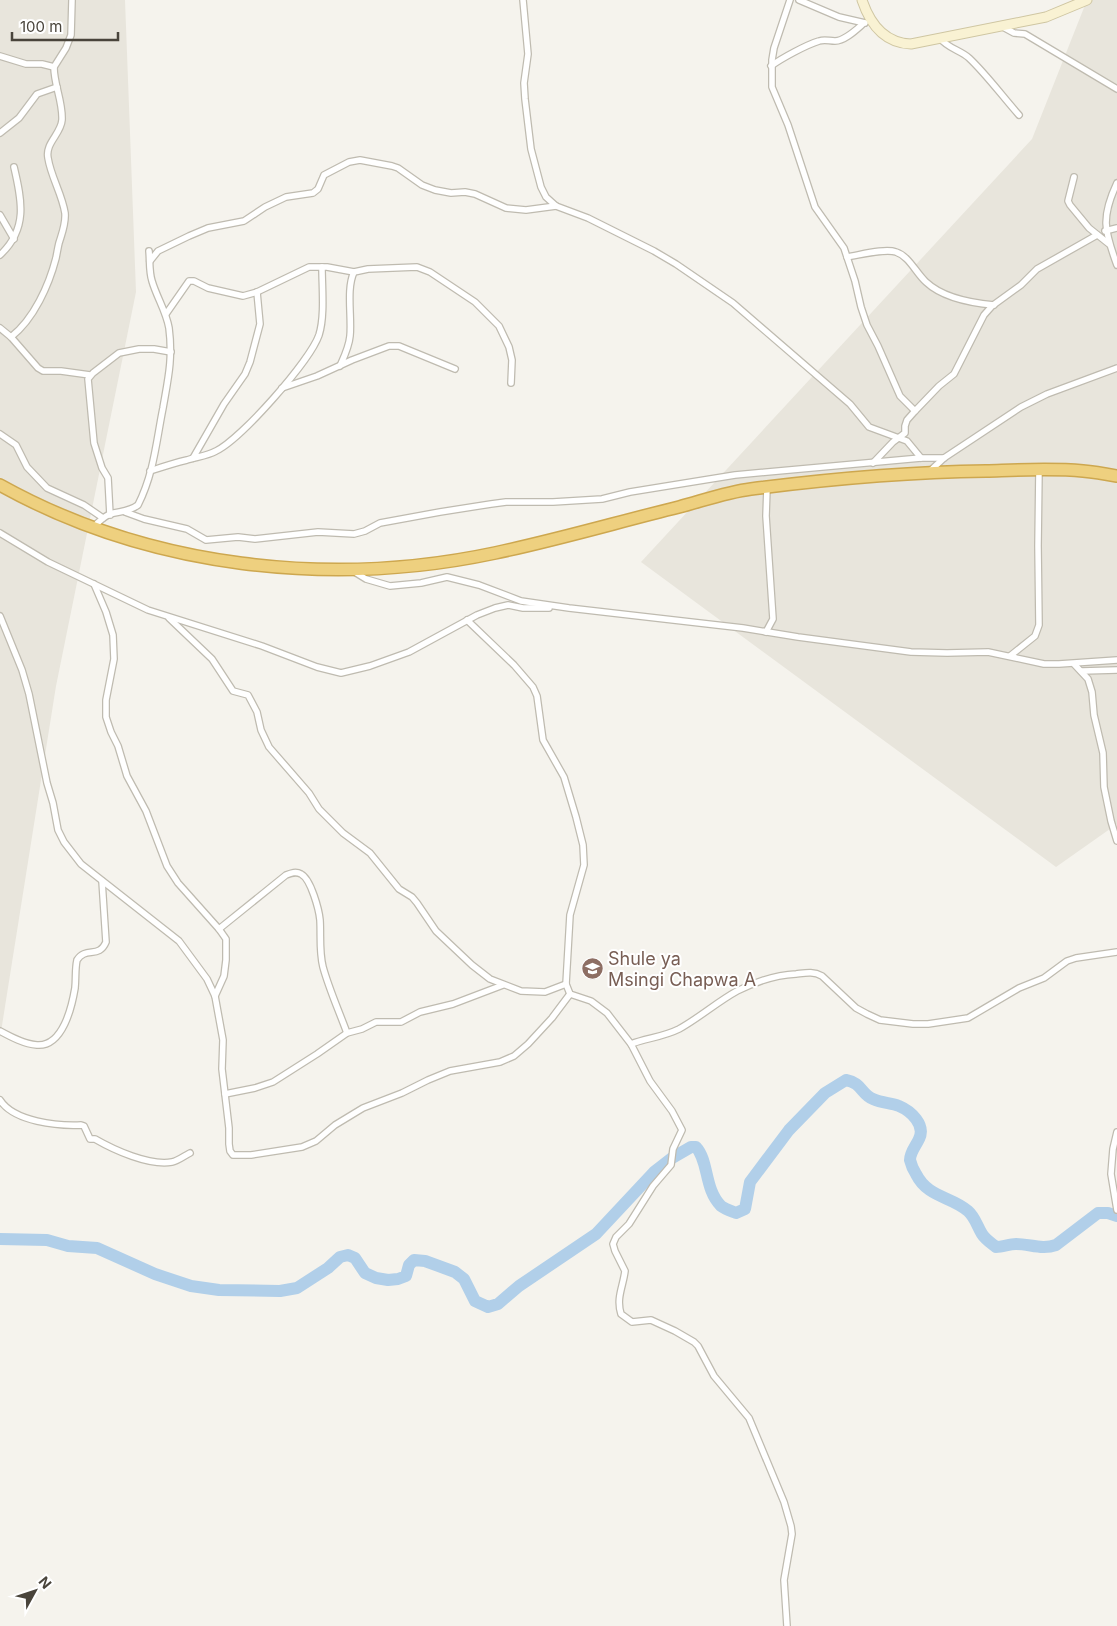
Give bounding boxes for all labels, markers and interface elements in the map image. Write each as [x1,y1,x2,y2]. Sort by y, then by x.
scale bar [12,10,119,42]
text: 100 m [20,17,62,36]
place label: Shule ya Msingi Chapwa A [608,948,756,990]
school or university icon: Shule ya Msingi Chapwa A [580,956,604,980]
north arrow [10,1566,60,1616]
text: N [35,1573,55,1592]

